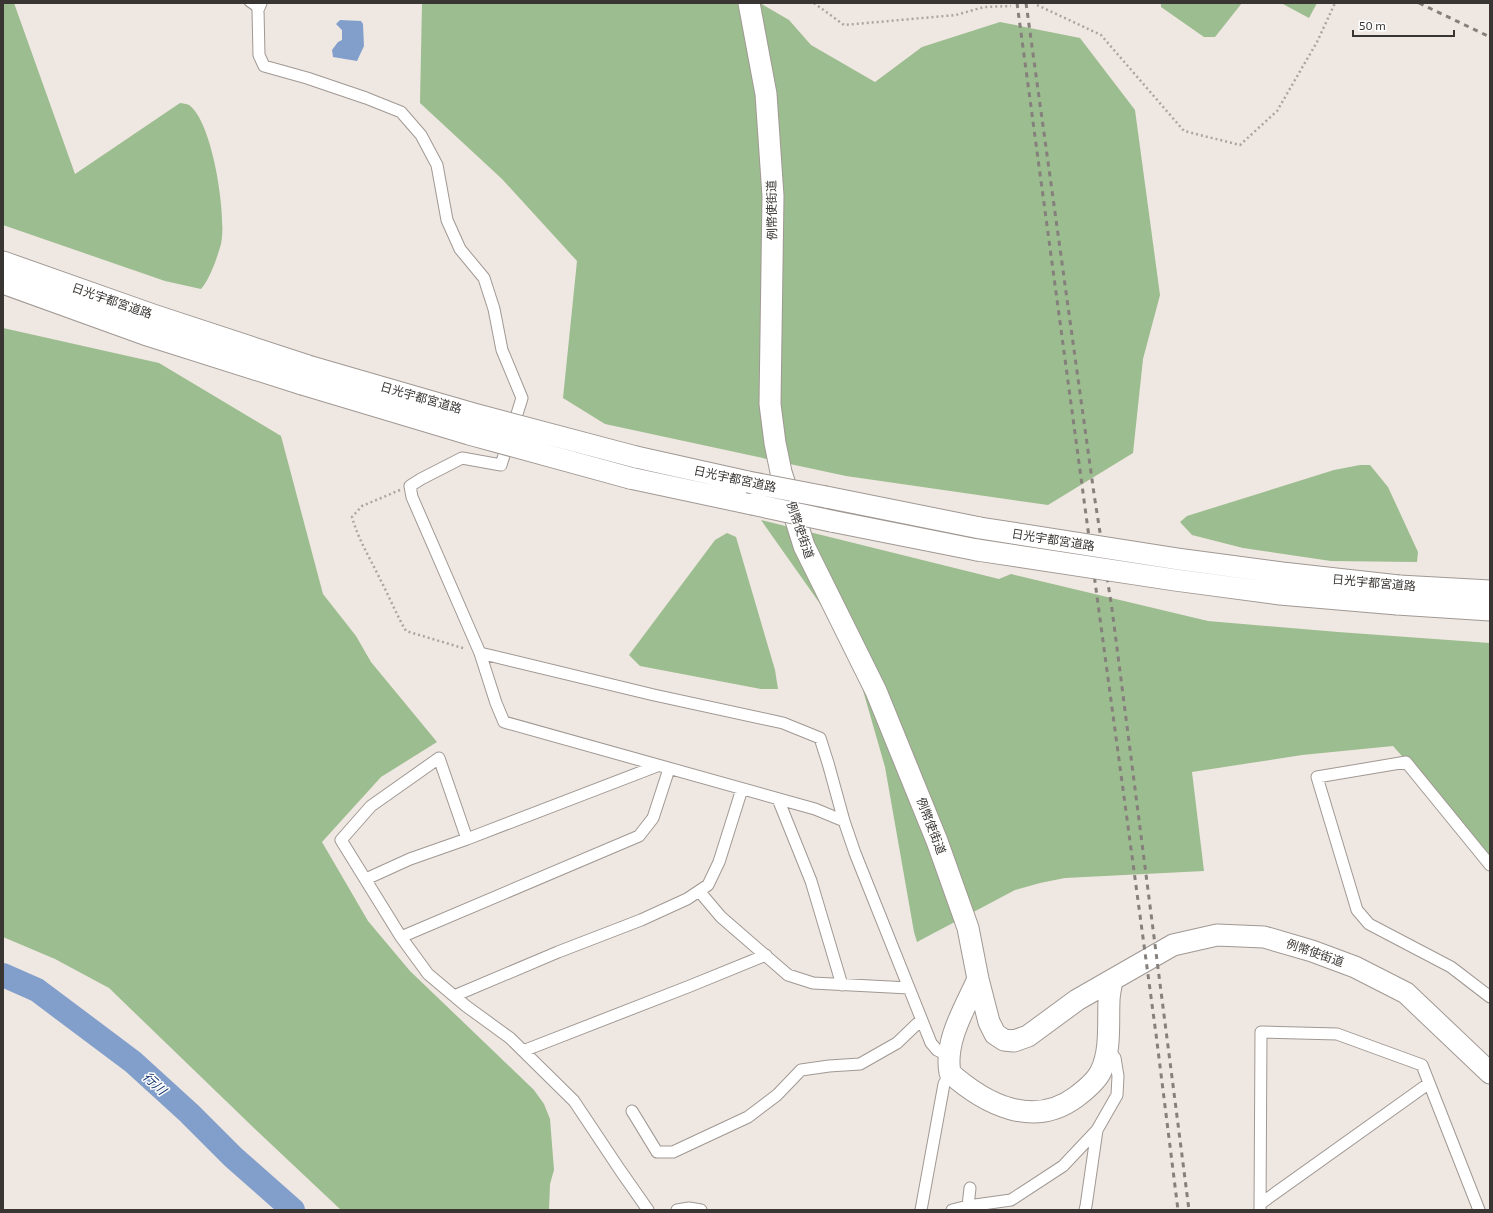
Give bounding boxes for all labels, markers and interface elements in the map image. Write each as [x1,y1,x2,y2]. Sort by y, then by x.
scale bar [1353,12,1454,38]
text: 50 m [1359,18,1386,32]
street label: 例幣使街道 [763,180,779,240]
street label: 日光宇都宮道路 [70,280,154,320]
street label: 日光宇都宮道路 [379,379,464,415]
street label: 日光宇都宮道路 [693,462,778,494]
street label: 例幣使街道 [785,499,817,560]
street label: 日光宇都宮道路 [1011,526,1096,552]
street label: 日光宇都宮道路 [1332,571,1417,593]
street label: 例幣使街道 [915,795,949,856]
street label: 例幣使街道 [1285,936,1346,968]
water label: 行川 [140,1068,171,1099]

